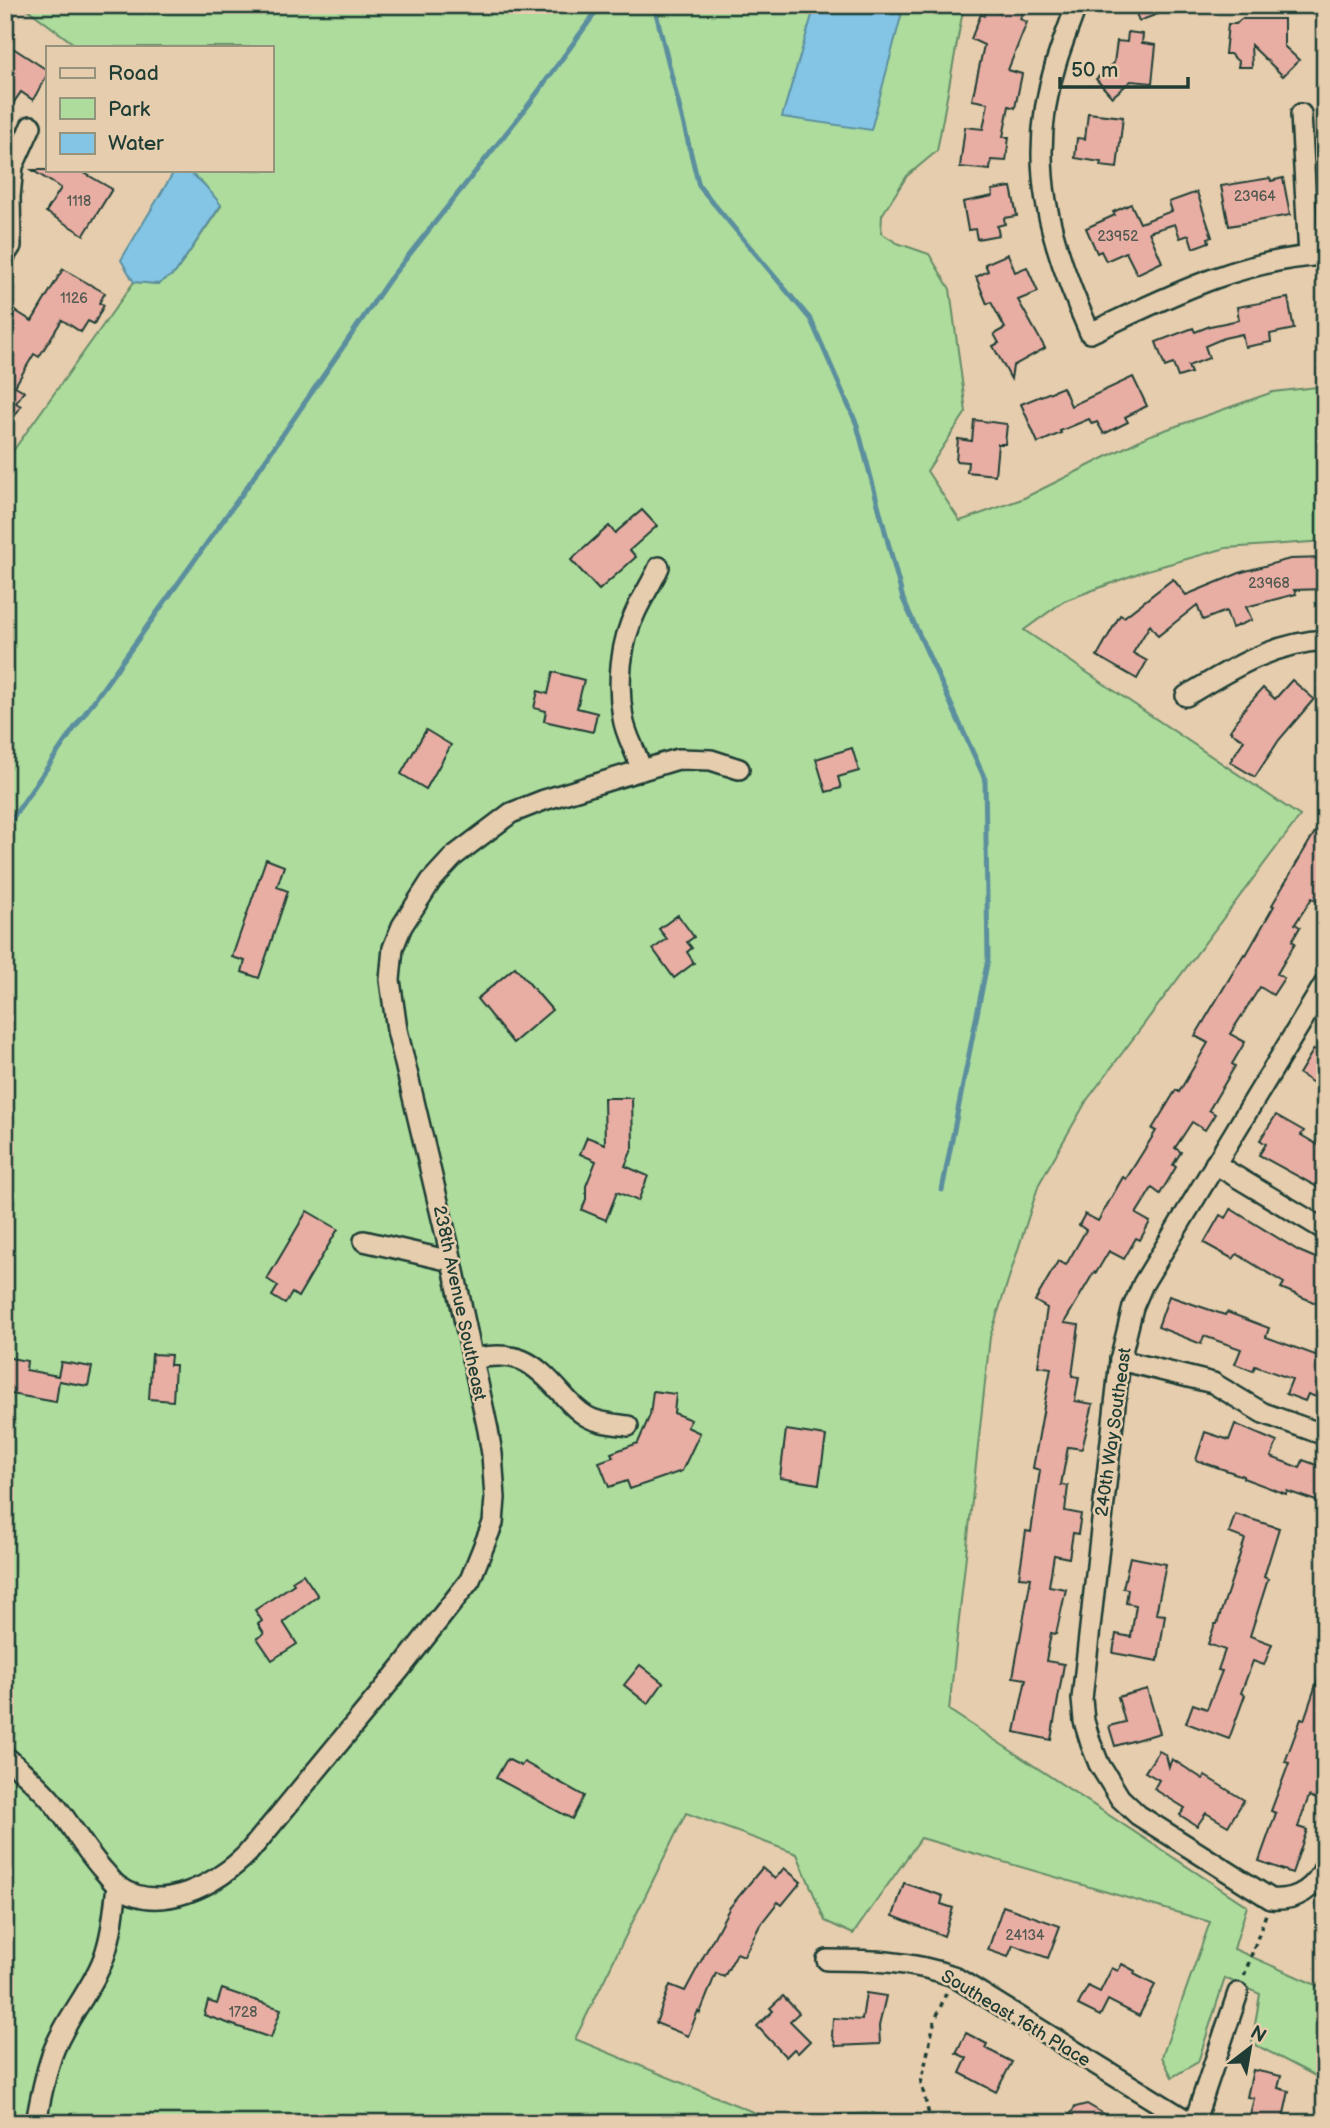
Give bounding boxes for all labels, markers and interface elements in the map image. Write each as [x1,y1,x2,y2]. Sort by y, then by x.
legend [46,46,273,172]
scale bar [1060,46,1188,90]
text: 50 m [1071,58,1118,83]
text: Road [108,61,159,86]
text: Park [108,97,151,122]
text: Water [108,131,164,156]
house number: 23964 [1234,188,1276,205]
house number: 1118 [67,193,91,210]
house number: 23952 [1098,228,1139,245]
house number: 1126 [60,290,88,307]
house number: 23968 [1248,575,1290,592]
street label: 238th Avenue Southeast [429,1204,491,1403]
street label: 240th Way Southeast [1091,1346,1136,1518]
house number: 24134 [1005,1927,1045,1944]
street label: Southeast 16th Place [937,1966,1095,2072]
house number: 1728 [229,2004,257,2021]
north arrow [1214,2012,1284,2082]
text: N [1246,2021,1270,2048]

